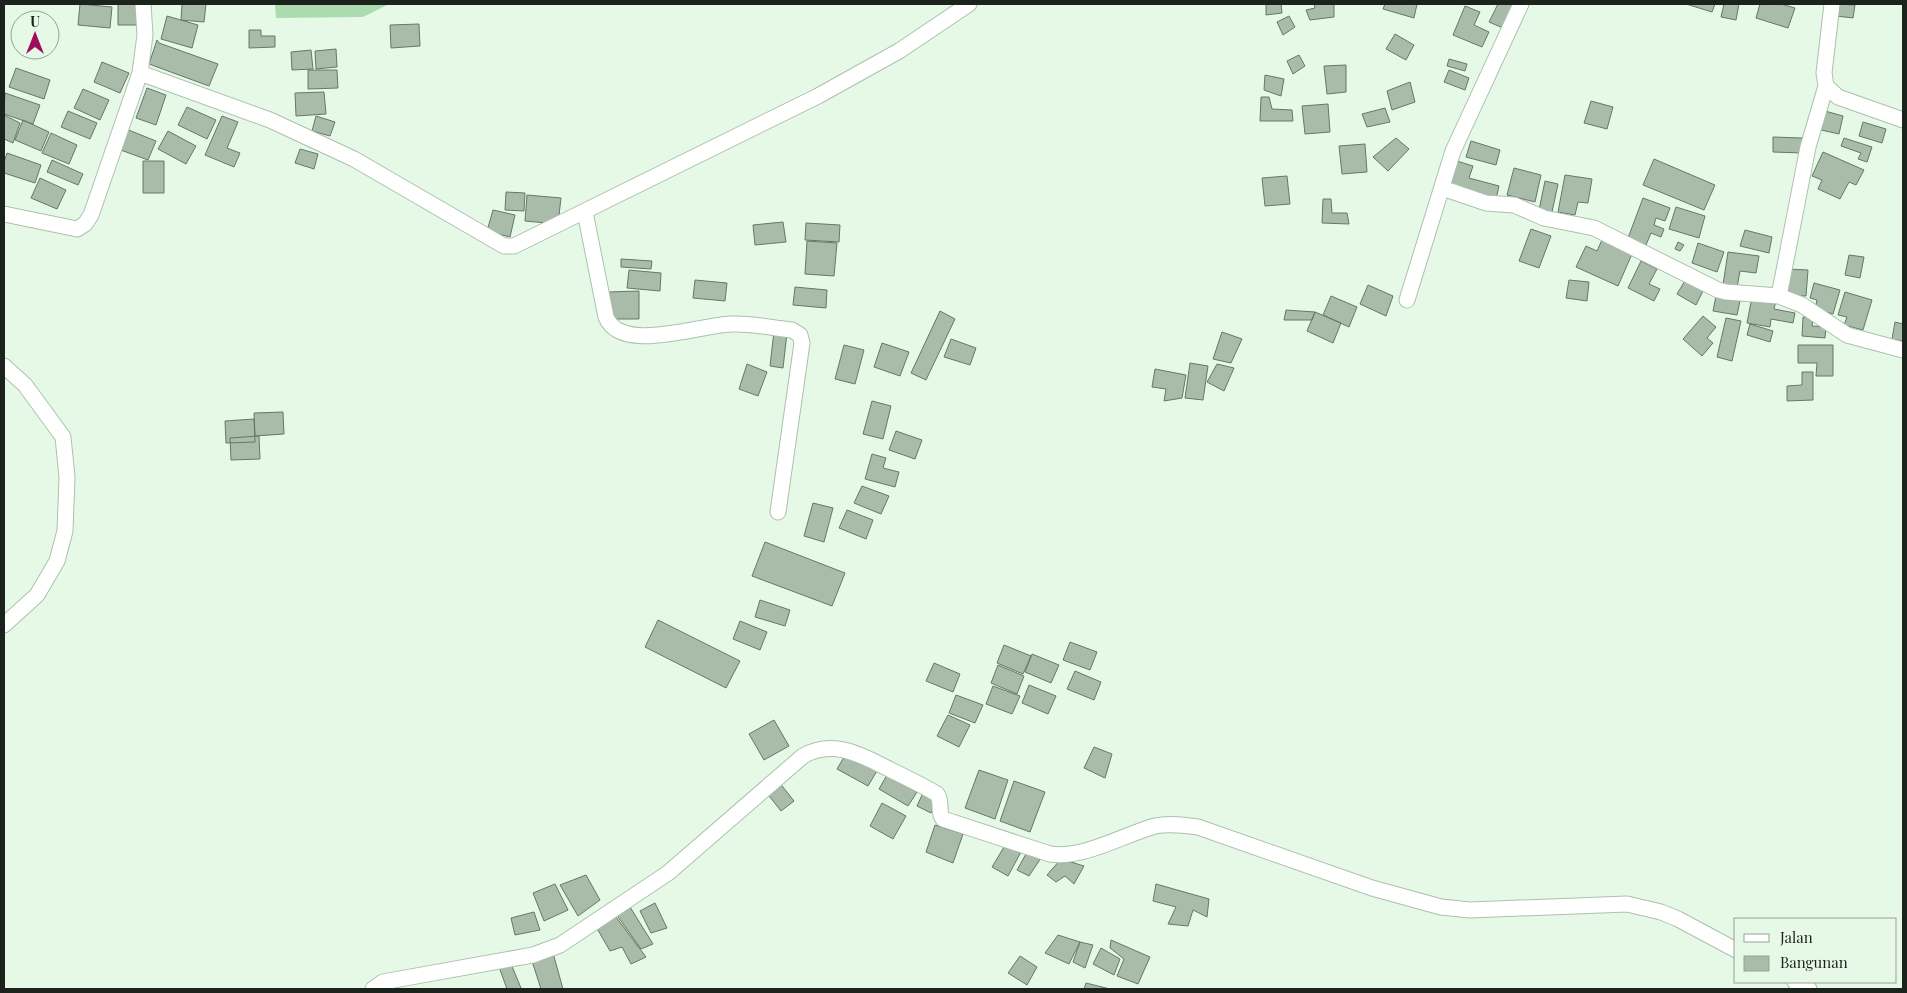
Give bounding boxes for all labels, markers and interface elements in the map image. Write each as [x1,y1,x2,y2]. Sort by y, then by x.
north arrow [10,10,60,60]
text: U [30,12,40,31]
legend [1734,918,1897,983]
text: Jalan [1779,927,1813,947]
text: Bangunan [1780,952,1848,972]

